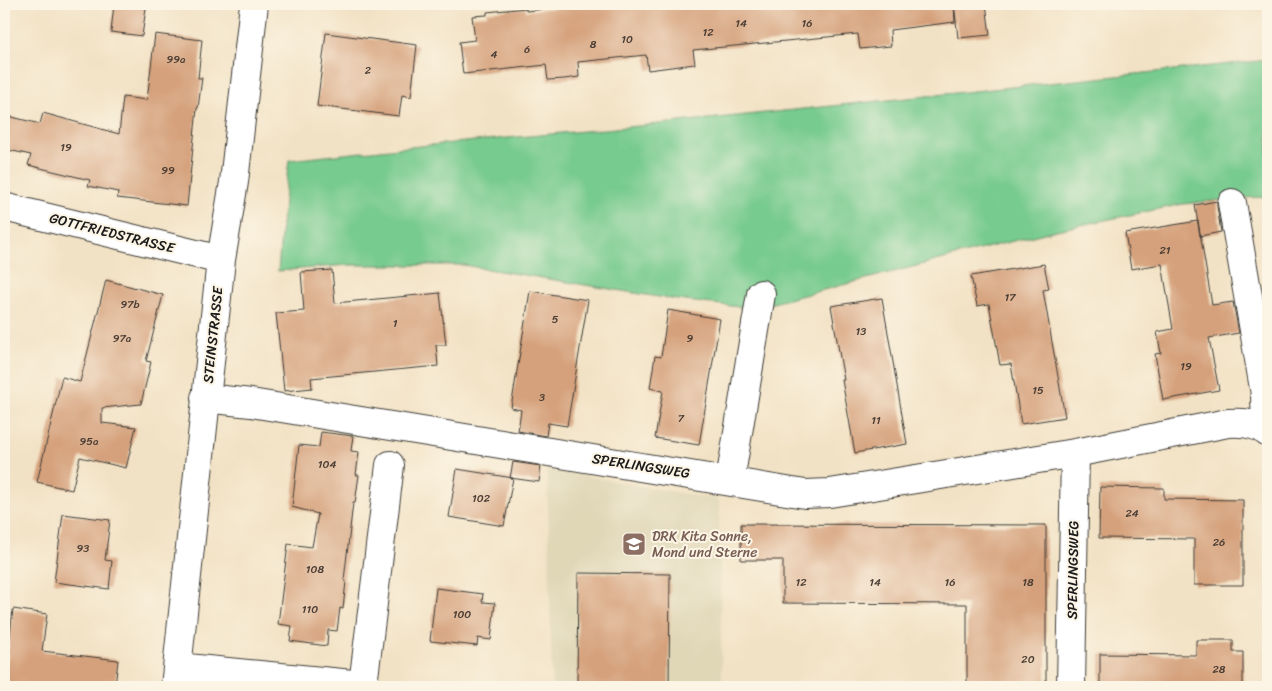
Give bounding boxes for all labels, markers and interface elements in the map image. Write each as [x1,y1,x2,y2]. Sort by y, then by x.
house number: 14 [735,14,747,33]
house number: 16 [802,14,812,33]
house number: 12 [702,23,714,42]
house number: 10 [621,30,633,49]
house number: 8 [590,35,597,54]
house number: 6 [524,40,530,59]
house number: 4 [491,45,498,64]
house number: 99a [166,50,186,69]
house number: 2 [365,61,372,80]
house number: 19 [60,138,72,157]
house number: 99 [161,161,175,180]
street label: GOTTFRIEDSTRASSE [47,205,178,261]
house number: 21 [1159,241,1171,260]
street label: STEINSTRASSE [195,284,231,385]
house number: 17 [1005,288,1016,307]
house number: 97b [120,295,140,314]
house number: 5 [552,310,559,329]
house number: 1 [393,314,398,333]
house number: 13 [856,322,866,341]
house number: 97a [113,329,132,348]
house number: 9 [687,329,694,348]
house number: 19 [1180,357,1192,376]
house number: 15 [1032,381,1044,400]
house number: 3 [539,388,545,407]
house number: 7 [678,409,685,428]
house number: 11 [871,411,881,430]
house number: 95a [80,432,99,451]
street label: SPERLINGSWEG [590,446,692,486]
house number: 104 [318,455,336,474]
house number: 102 [472,489,491,508]
house number: 24 [1125,504,1139,523]
street label: SPERLINGSWEG [1060,520,1086,620]
place label: DRK Kita Sonne, Mond und Sterne [652,524,757,565]
school or university icon: DRK Kita Sonne, Mond und Sterne [621,531,647,557]
house number: 26 [1213,533,1225,552]
house number: 93 [77,539,89,558]
house number: 108 [306,560,325,579]
house number: 12 [795,573,807,592]
house number: 14 [869,573,881,592]
house number: 16 [945,573,955,592]
house number: 18 [1022,573,1034,592]
house number: 110 [302,600,318,619]
house number: 100 [453,605,471,624]
house number: 20 [1021,650,1035,669]
house number: 28 [1213,660,1226,679]

